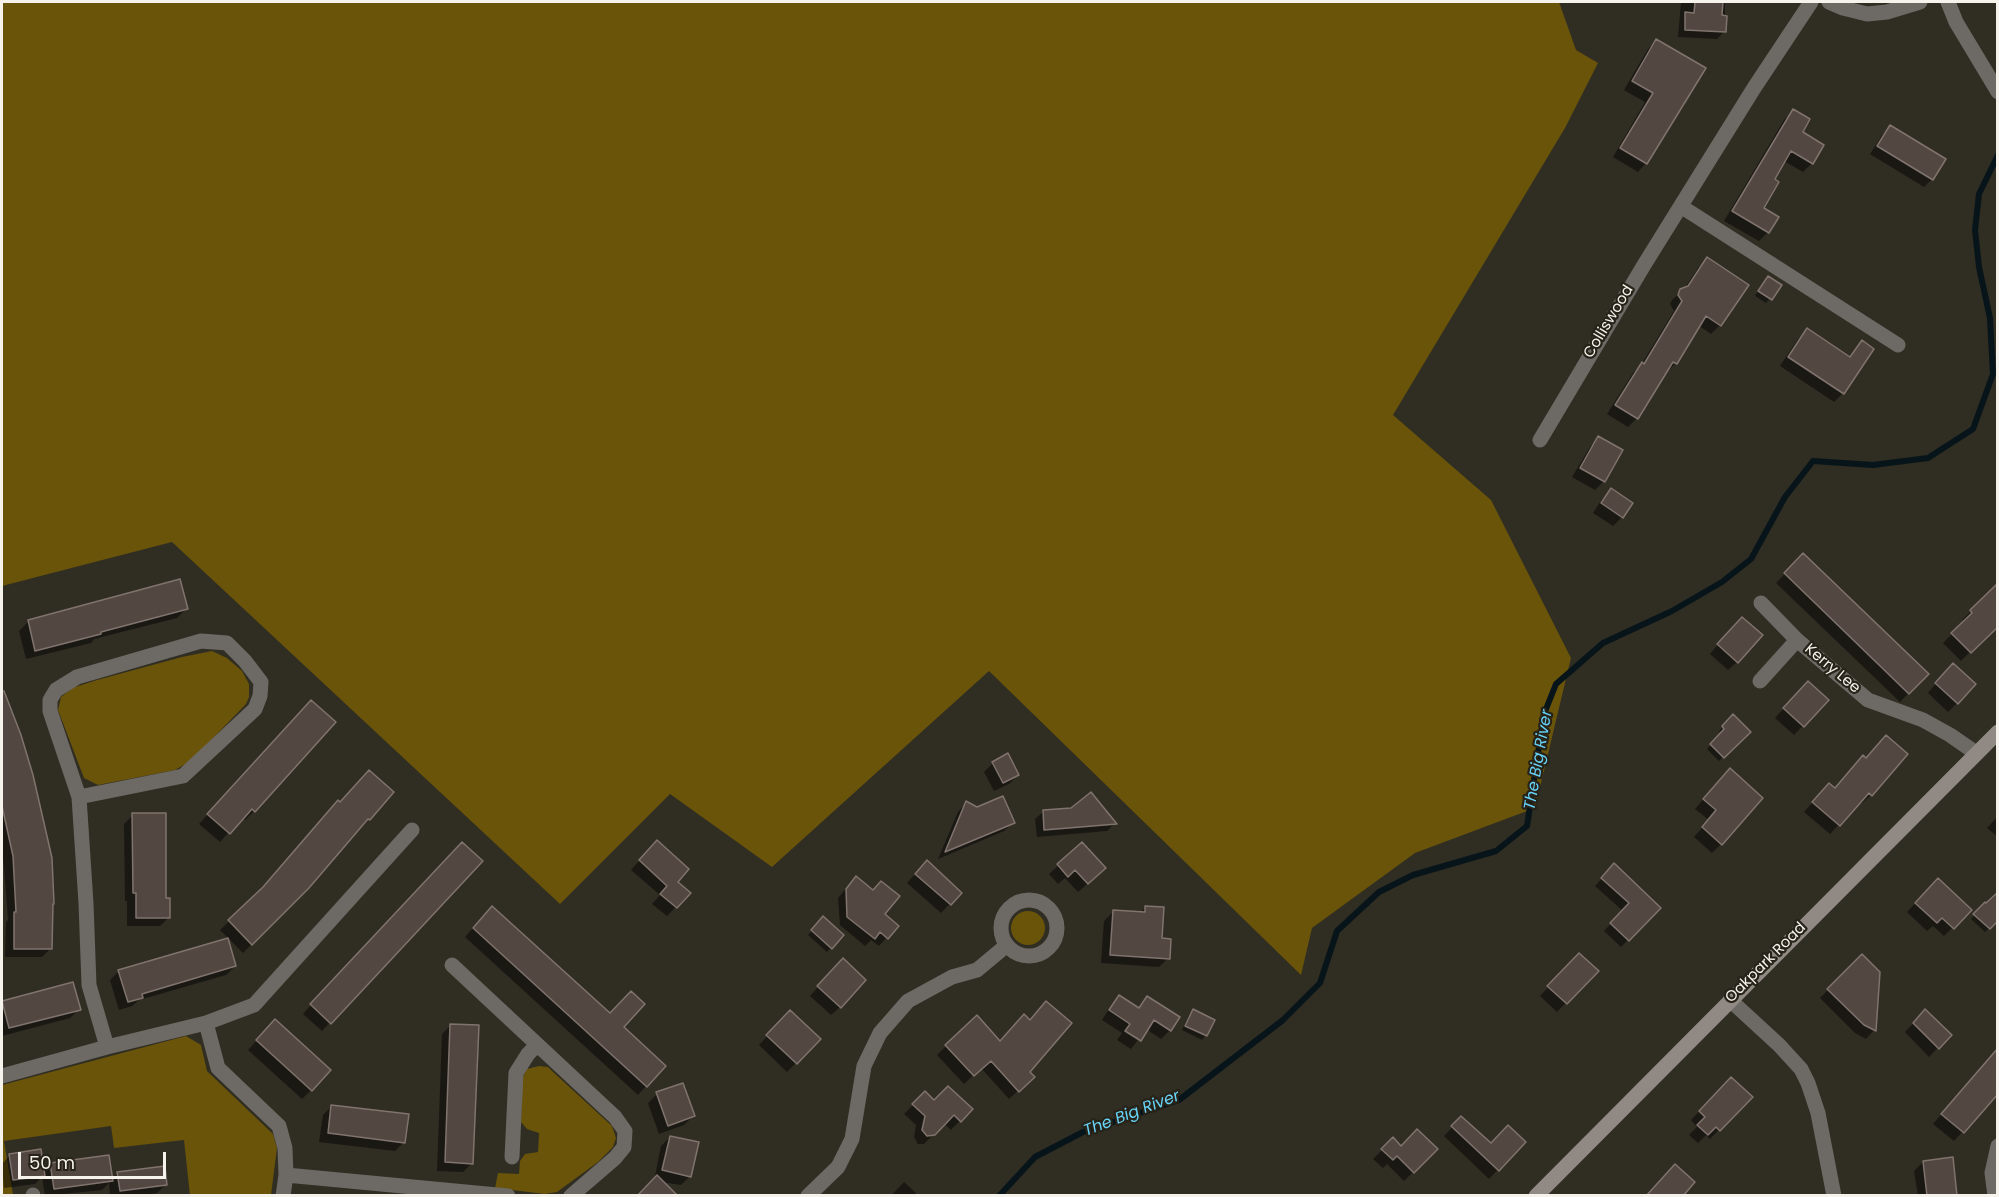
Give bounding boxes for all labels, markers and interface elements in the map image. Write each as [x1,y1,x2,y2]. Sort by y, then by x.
street label: Colliswood [1580,282,1638,362]
street label: Kerry Lee [1801,641,1863,697]
water label: The Big River [1521,708,1557,812]
street label: Oakpark Road [1722,919,1810,1007]
water label: The Big River [1081,1087,1183,1141]
scale bar [21,1140,170,1178]
text: 50 m [29,1150,75,1175]

